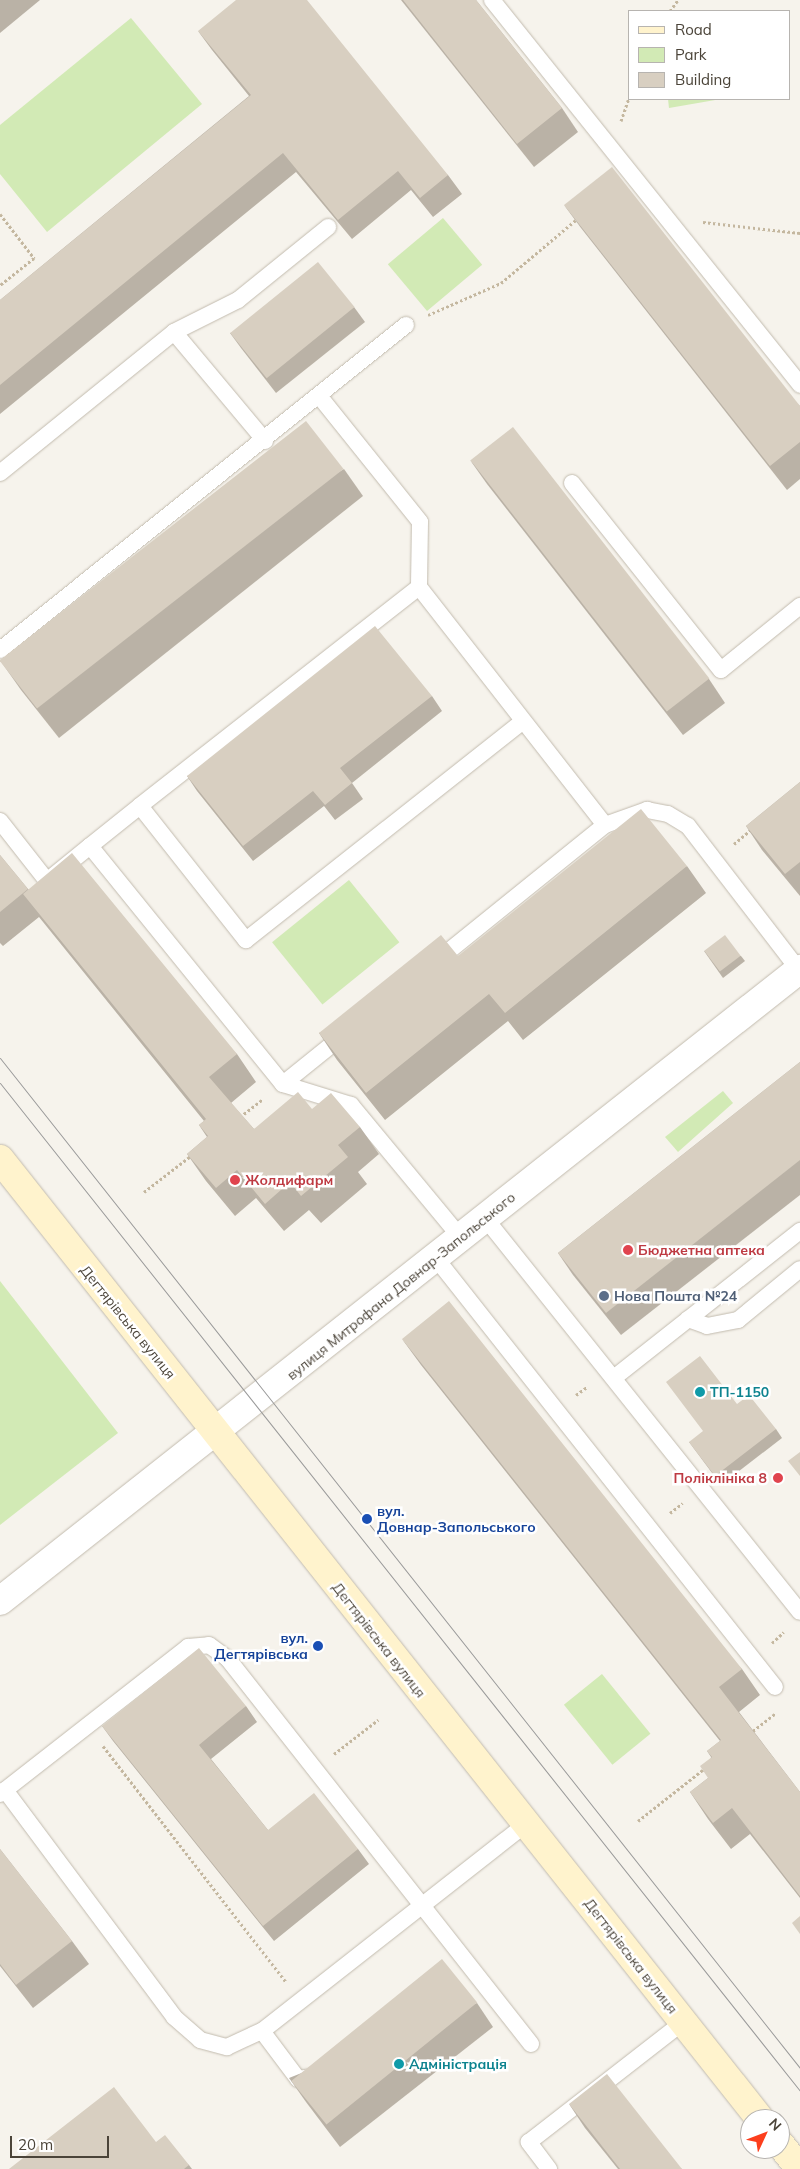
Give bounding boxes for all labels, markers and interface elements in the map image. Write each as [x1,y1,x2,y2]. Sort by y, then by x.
legend [628,10,790,100]
text: Road [675,20,712,39]
text: Park [675,45,707,64]
text: Building [675,70,731,89]
place label: Жолдифарм [245,1172,333,1188]
marker: Жолдифарм [229,1174,241,1186]
street label: вулиця Митрофана Довнар-Запольського [283,1189,519,1383]
place label: Бюджетна аптека [638,1242,765,1258]
marker: Бюджетна аптека [622,1244,634,1256]
street label: Дегтярівська вулиця [77,1262,179,1382]
place label: Нова Пошта №24 [614,1288,737,1304]
marker: Нова Пошта №24 [598,1290,610,1302]
place label: ТП-1150 [710,1384,769,1400]
marker: ТП-1150 [694,1386,706,1398]
place label: Поліклініка 8 [674,1470,767,1486]
marker: Поліклініка 8 [771,1471,785,1485]
place label: вул. Довнар-Запольського [377,1503,536,1535]
marker: вул. Довнар-Запольського [361,1513,373,1525]
street label: Дегтярівська вулиця [329,1579,429,1701]
place label: вул. Дегтярівська [214,1630,308,1662]
marker: вул. Дегтярівська [312,1640,324,1652]
street label: Дегтярівська вулиця [581,1895,681,2017]
place label: Адміністрація [409,2056,507,2072]
marker: Адміністрація [393,2058,405,2070]
north arrow [740,2109,790,2159]
text: N [765,2114,785,2134]
scale bar [12,2126,111,2158]
text: 20 m [18,2135,53,2154]

